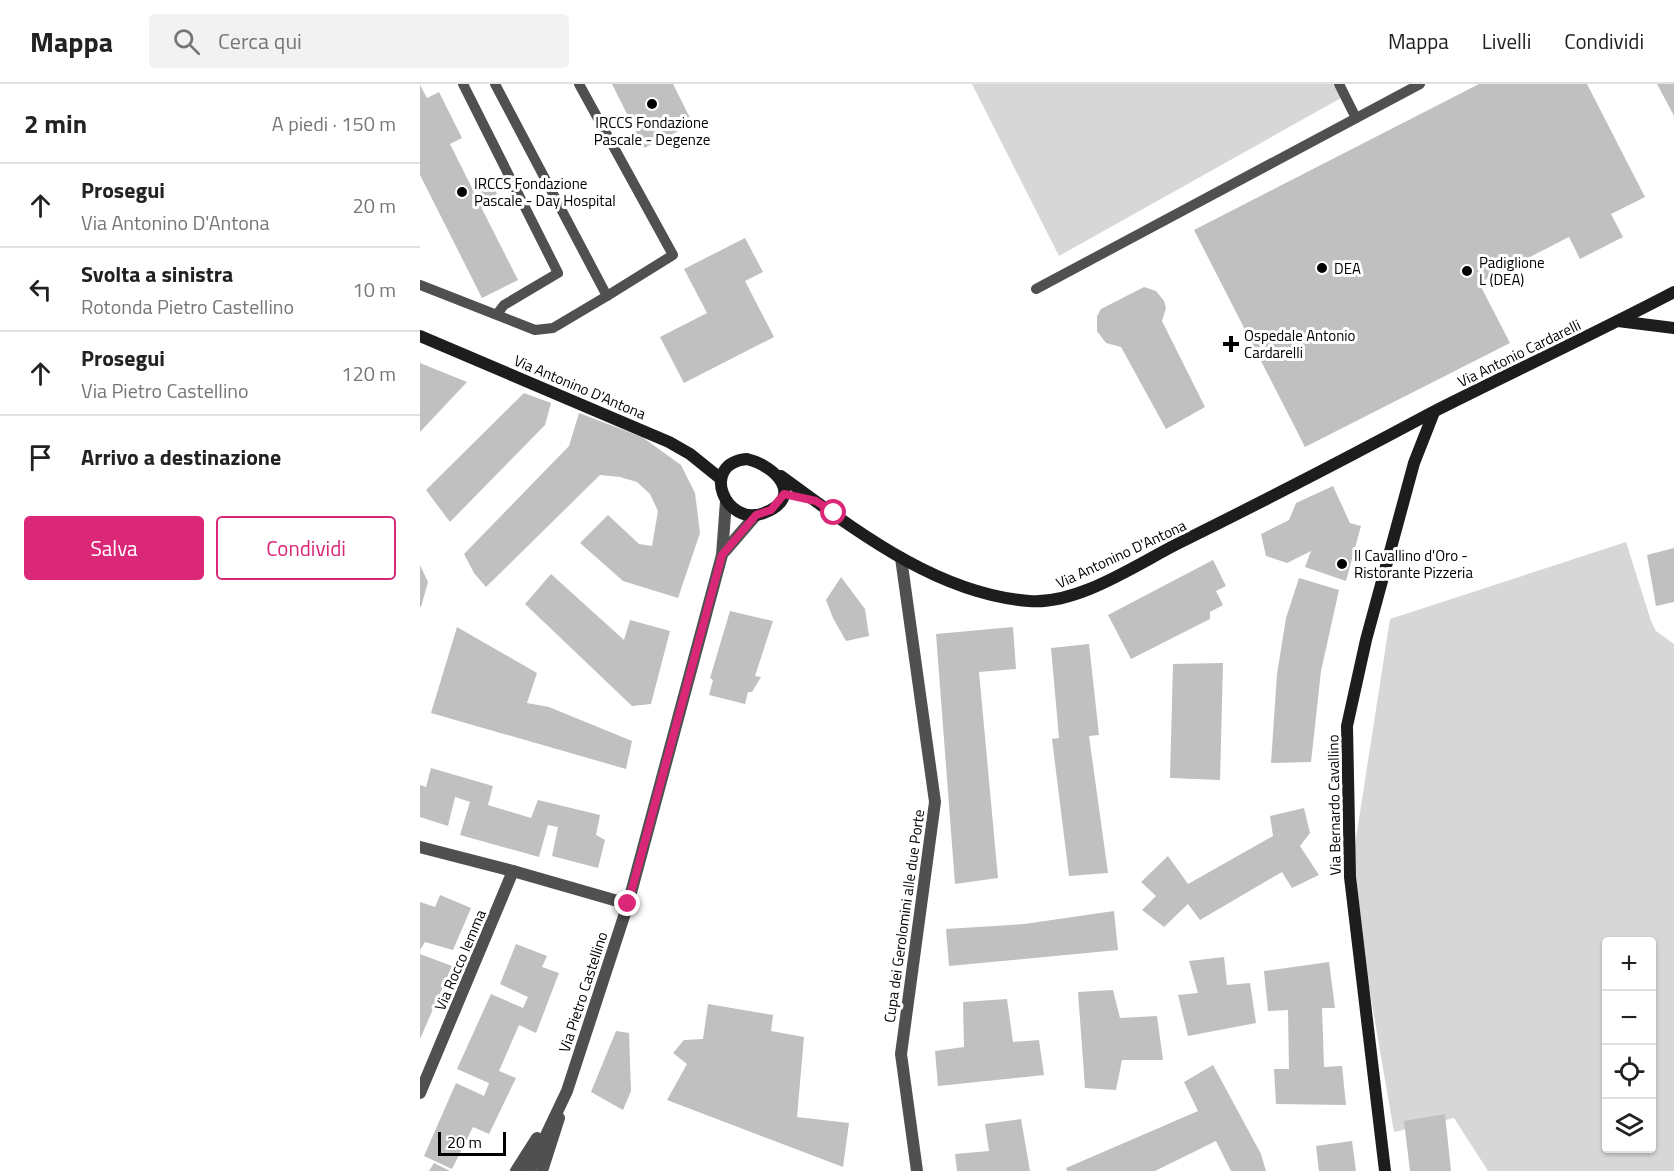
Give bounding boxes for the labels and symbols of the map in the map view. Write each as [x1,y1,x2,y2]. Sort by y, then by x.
marker: IRCCS Fondazione Pascale - Degenze [645,97,659,111]
place label: IRCCS Fondazione Pascale - Degenze [594,111,710,151]
place label: IRCCS Fondazione Pascale - Day Hospital [474,172,616,212]
marker: IRCCS Fondazione Pascale - Day Hospital [455,185,469,199]
place label: Padiglione L (DEA) [1479,251,1545,291]
place label: DEA [1334,257,1361,280]
marker: DEA [1315,261,1329,275]
marker: Padiglione L (DEA) [1460,264,1474,278]
street label: Via Antonio Cardarelli [1454,313,1584,393]
place label: Ospedale Antonio Cardarelli [1244,324,1356,364]
marker: Ospedale Antonio Cardarelli [1222,335,1240,353]
street label: Via Antonino D'Antona [510,349,650,425]
route start [820,499,846,525]
street label: Via Antonino D'Antona [1052,513,1190,594]
place label: Il Cavallino d'Oro - Ristorante Pizzeria [1354,544,1473,584]
marker: Il Cavallino d'Oro - Ristorante Pizzeria [1335,557,1349,571]
street label: Via Bernardo Cavallino [1321,734,1347,876]
street label: Cupa dei Gerolomini alle due Porte [878,808,930,1024]
route end [614,890,640,916]
street label: Via Rocco Iemma [428,905,492,1014]
street label: Via Pietro Castellino [553,929,613,1055]
scale bar [438,1129,506,1156]

